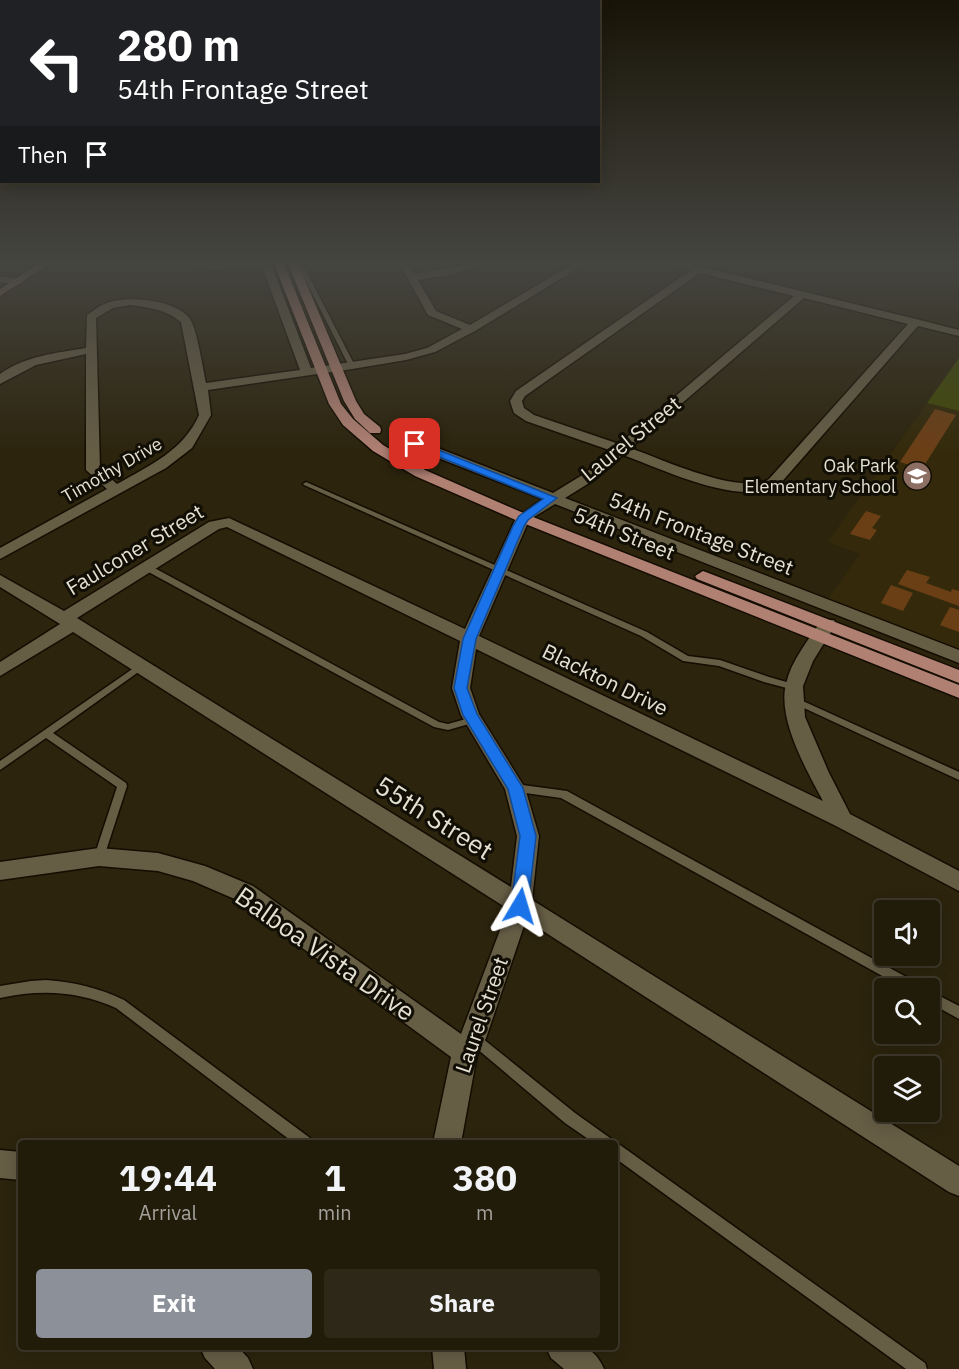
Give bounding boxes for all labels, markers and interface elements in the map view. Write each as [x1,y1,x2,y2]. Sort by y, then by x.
text: 280 m [117,18,240,73]
icon: left [18,24,96,102]
text: 54th Frontage Street [117,71,369,106]
icon: arrive [80,138,113,171]
text: Then [18,140,68,169]
street label: Laurel Street [575,389,686,487]
pin [389,418,440,469]
icon: arrive [398,427,431,460]
street label: Timothy Drive [58,432,166,508]
place label: Oak Park Elementary School [744,454,897,498]
school or university icon: Oak Park Elementary School [901,460,933,492]
street label: 54th Frontage Street [605,485,798,581]
street label: Faulconer Street [61,497,208,601]
street label: 54th Street [569,500,679,566]
street label: Blackton Drive [538,637,673,722]
street label: 55th Street [369,768,500,867]
position arrow [488,874,552,938]
street label: Balboa Vista Drive [229,878,422,1028]
map controls [874,900,940,1122]
button: sound [874,900,940,966]
street label: Laurel Street [448,953,514,1076]
button: search [874,978,940,1044]
button: layers [874,1056,940,1122]
text: 19:44 [119,1154,217,1201]
text: 1 [324,1154,346,1201]
text: 380 [452,1154,517,1201]
text: Arrival [139,1199,197,1226]
text: min [318,1199,352,1226]
text: m [476,1199,494,1226]
button: Exit [36,1269,312,1338]
button: Share [324,1269,600,1338]

